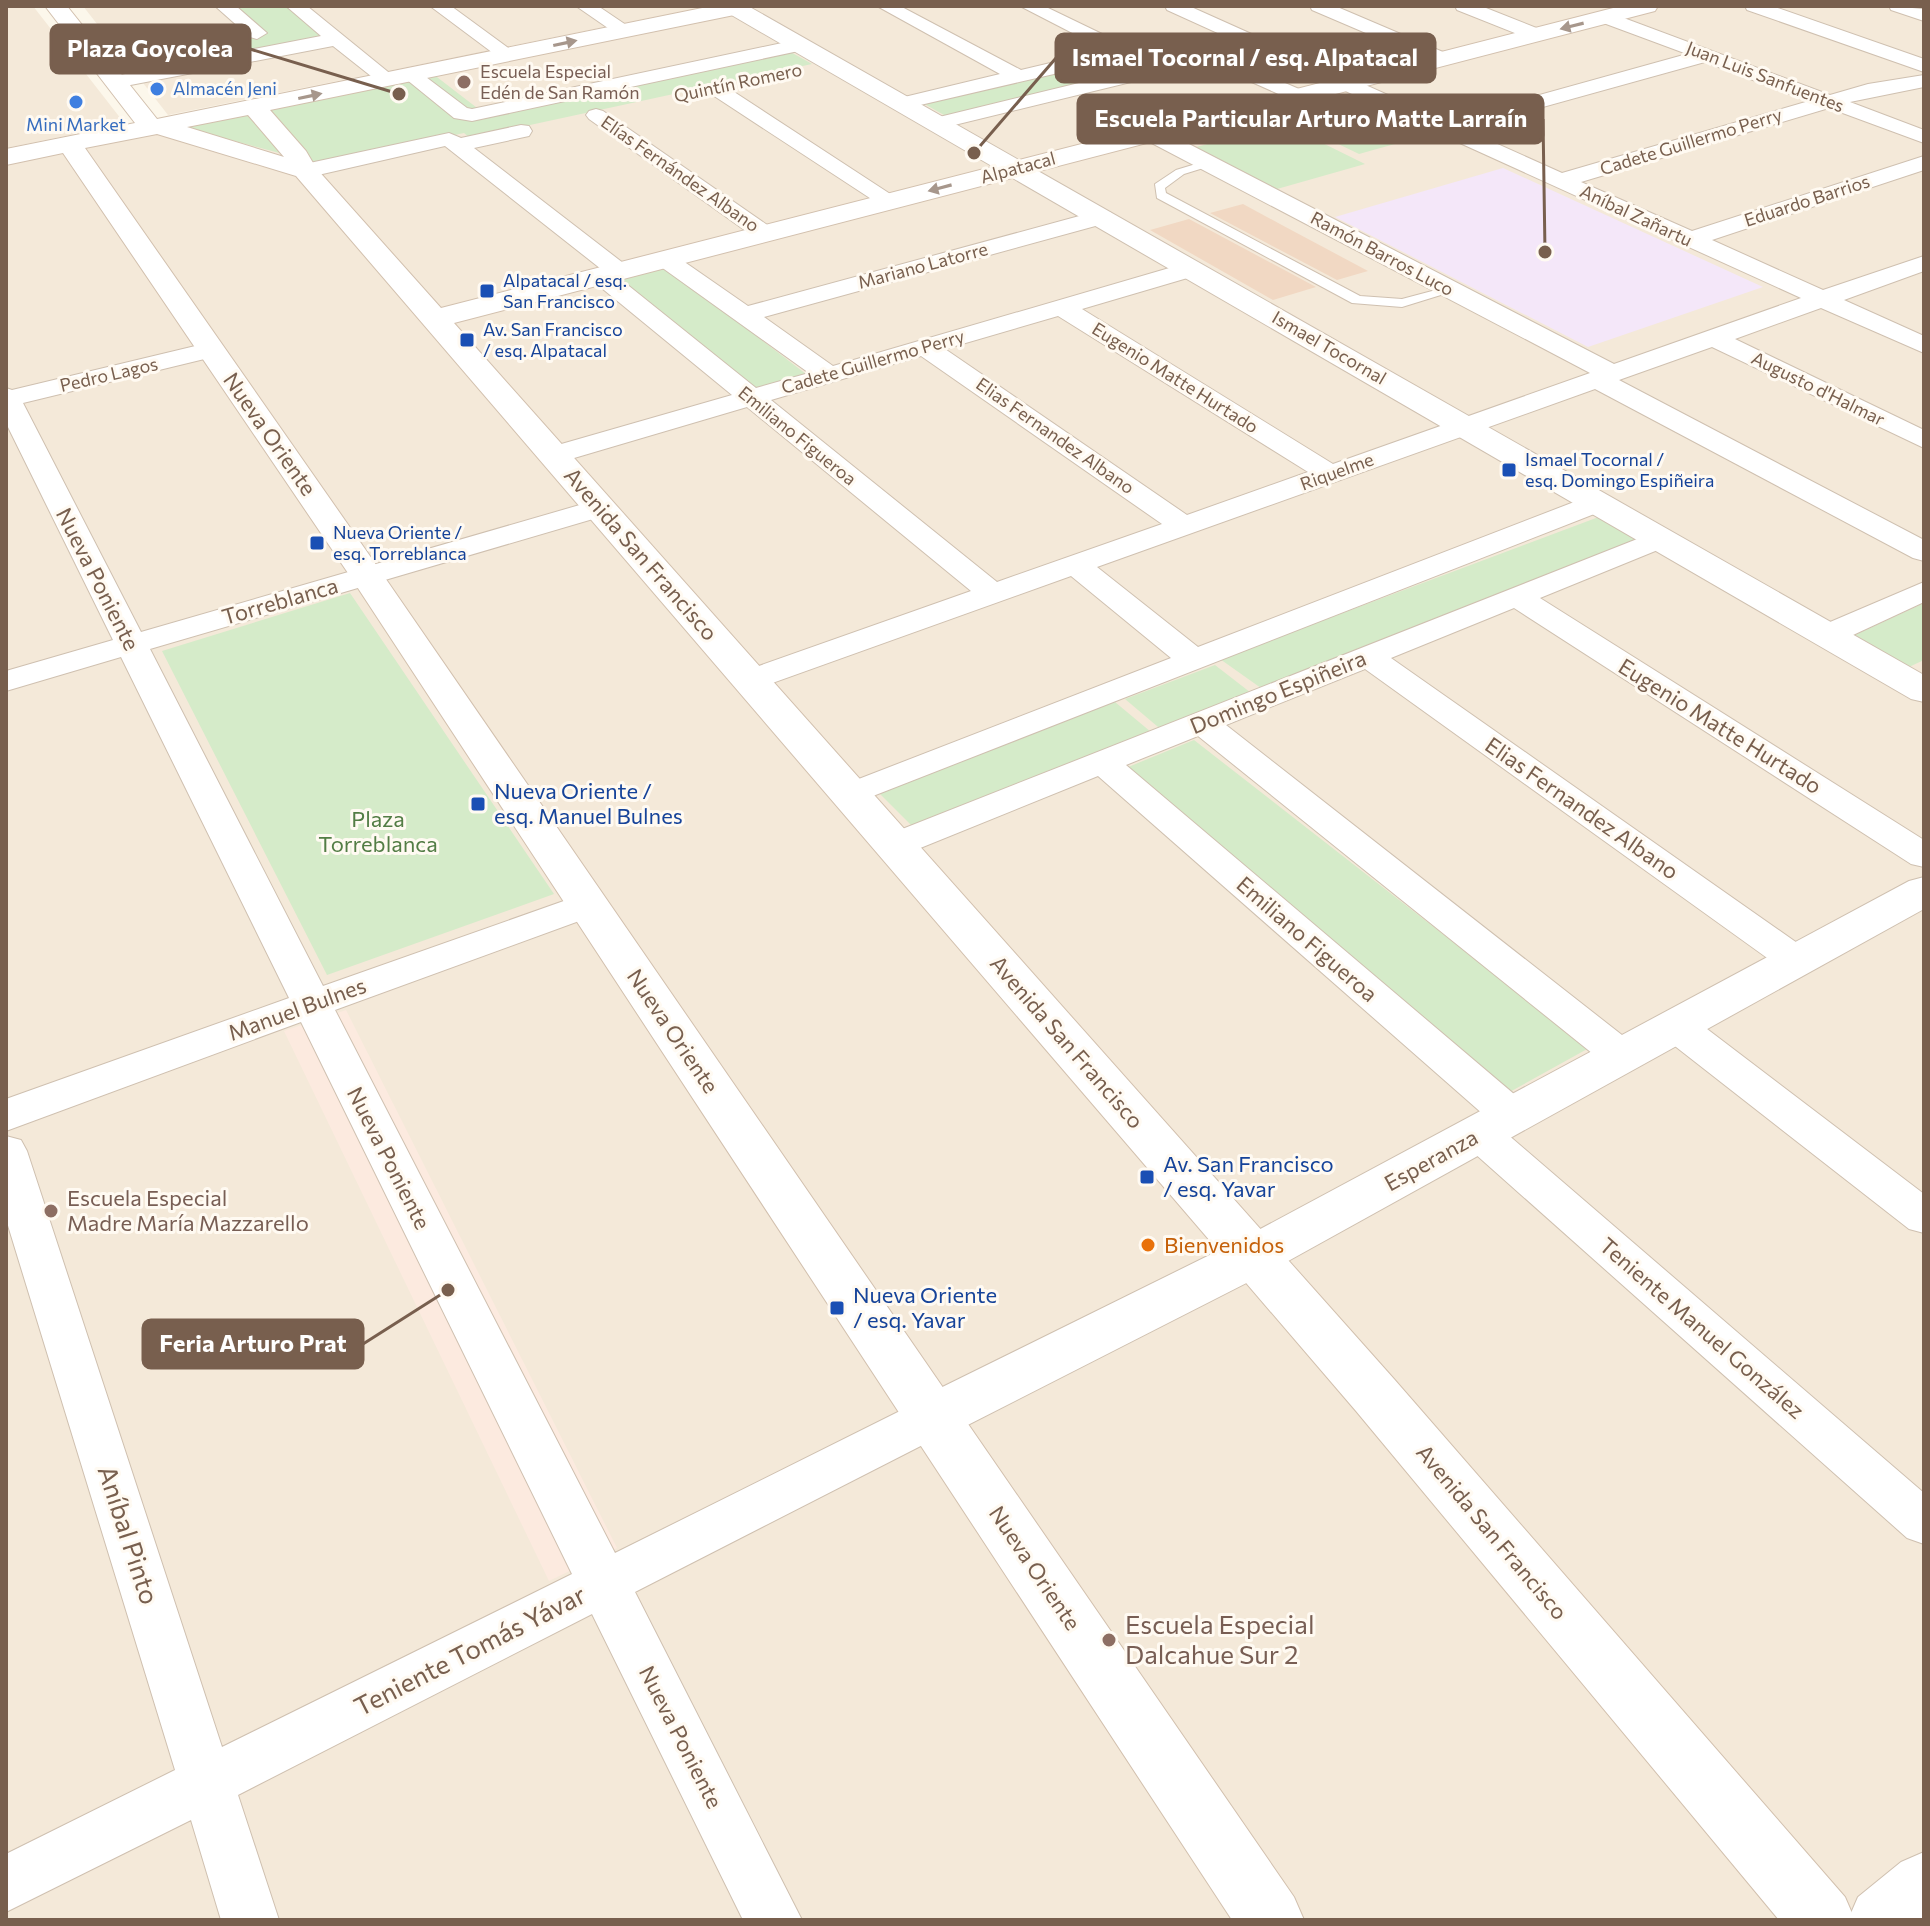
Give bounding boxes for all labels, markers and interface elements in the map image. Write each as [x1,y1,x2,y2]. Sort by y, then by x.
one-way arrow [1559,20,1584,32]
callout: Plaza Goycolea [51,25,250,73]
text: Plaza Goycolea [67,33,233,62]
callout: Ismael Tocornal / esq. Alpatacal [1056,34,1435,82]
one-way arrow [553,36,578,49]
street label: Juan Luis Sanfuentes [1683,36,1847,116]
text: Ismael Tocornal / esq. Alpatacal [1072,42,1418,71]
street label: Quintín Romero [672,58,804,106]
place label: Escuela Especial Edén de San Ramón [480,60,640,103]
marker: Escuela Especial Edén de San Ramón [455,73,473,91]
place label: Almacén Jeni [173,77,277,99]
marker: Almacén Jeni [148,80,166,98]
one-way arrow [298,89,323,101]
marker: Mini Market [67,93,85,111]
callout: Escuela Particular Arturo Matte Larraín [1078,95,1543,143]
text: Escuela Particular Arturo Matte Larraín [1095,103,1527,132]
street label: Cadete Guillermo Perry [1597,103,1785,179]
street label: Elías Fernández Albano [597,110,764,236]
place label: Mini Market [26,113,126,135]
street label: Alpatacal [978,146,1058,188]
street label: Eduardo Barrios [1741,169,1872,231]
street label: Aníbal Zañartu [1577,179,1696,251]
one-way arrow [928,183,953,195]
street label: Ramón Barros Luco [1307,206,1458,300]
street label: Mariano Latorre [855,237,990,293]
place label: Alpatacal / esq. San Francisco [503,269,627,312]
marker: Alpatacal / esq. San Francisco [478,282,496,300]
street label: Ismael Tocornal [1269,306,1390,389]
street label: Eugenio Matte Hurtado [1088,317,1263,437]
place label: Av. San Francisco / esq. Alpatacal [483,318,623,361]
street label: Cadete Guillermo Perry [779,324,967,398]
marker: Av. San Francisco / esq. Alpatacal [458,331,476,349]
street label: Augusto d'Halmar [1748,346,1889,430]
street label: Pedro Lagos [58,352,160,396]
street label: Nueva Oriente [218,367,323,500]
street label: Elias Fernandez Albano [972,372,1139,498]
street label: Emiliano Figueroa [734,381,861,490]
street label: Riquelme [1297,448,1376,494]
place label: Ismael Tocornal / esq. Domingo Espiñeira [1525,448,1714,491]
marker: Ismael Tocornal / esq. Domingo Espiñeira [1500,461,1518,479]
street label: Avenida San Francisco [559,462,724,646]
street label: Nueva Poniente [51,503,146,655]
place label: Nueva Oriente / esq. Torreblanca [333,521,467,564]
marker: Nueva Oriente / esq. Torreblanca [308,534,326,552]
street label: Torreblanca [219,571,341,630]
street label: Domingo Espiñeira [1186,644,1370,739]
street label: Eugenio Matte Hurtado [1614,652,1827,799]
street label: Elias Fernandez Albano [1480,731,1684,885]
place label: Nueva Oriente / esq. Manuel Bulnes [494,777,683,829]
marker: Nueva Oriente / esq. Manuel Bulnes [469,795,487,813]
park label: Plaza Torreblanca [318,805,438,857]
street label: Emiliano Figueroa [1231,870,1383,1007]
street label: Avenida San Francisco [985,950,1150,1134]
street label: Nueva Oriente [622,963,725,1098]
street label: Manuel Bulnes [224,971,370,1046]
street label: Nueva Poniente [342,1082,437,1234]
street label: Esperanza [1379,1123,1482,1196]
place label: Av. San Francisco / esq. Yavar [1163,1150,1334,1202]
marker: Av. San Francisco / esq. Yavar [1138,1168,1156,1186]
place label: Escuela Especial Madre María Mazzarello [67,1184,309,1236]
marker: Escuela Especial Madre María Mazzarello [42,1202,60,1220]
place label: Bienvenidos [1164,1231,1284,1258]
street label: Teniente Manuel González [1595,1231,1810,1424]
marker: Bienvenidos [1139,1236,1157,1254]
place label: Nueva Oriente / esq. Yavar [853,1281,997,1333]
marker: Nueva Oriente / esq. Yavar [828,1299,846,1317]
callout: Feria Arturo Prat [143,1320,363,1368]
text: Feria Arturo Prat [159,1328,347,1357]
street label: Avenida San Francisco [1411,1439,1574,1625]
street label: Aníbal Pinto [92,1461,166,1608]
street label: Nueva Oriente [984,1500,1087,1635]
street label: Teniente Tomás Yávar [348,1578,590,1721]
place label: Escuela Especial Dalcahue Sur 2 [1125,1608,1315,1669]
marker: Escuela Especial Dalcahue Sur 2 [1100,1631,1118,1649]
street label: Nueva Poniente [634,1661,729,1813]

